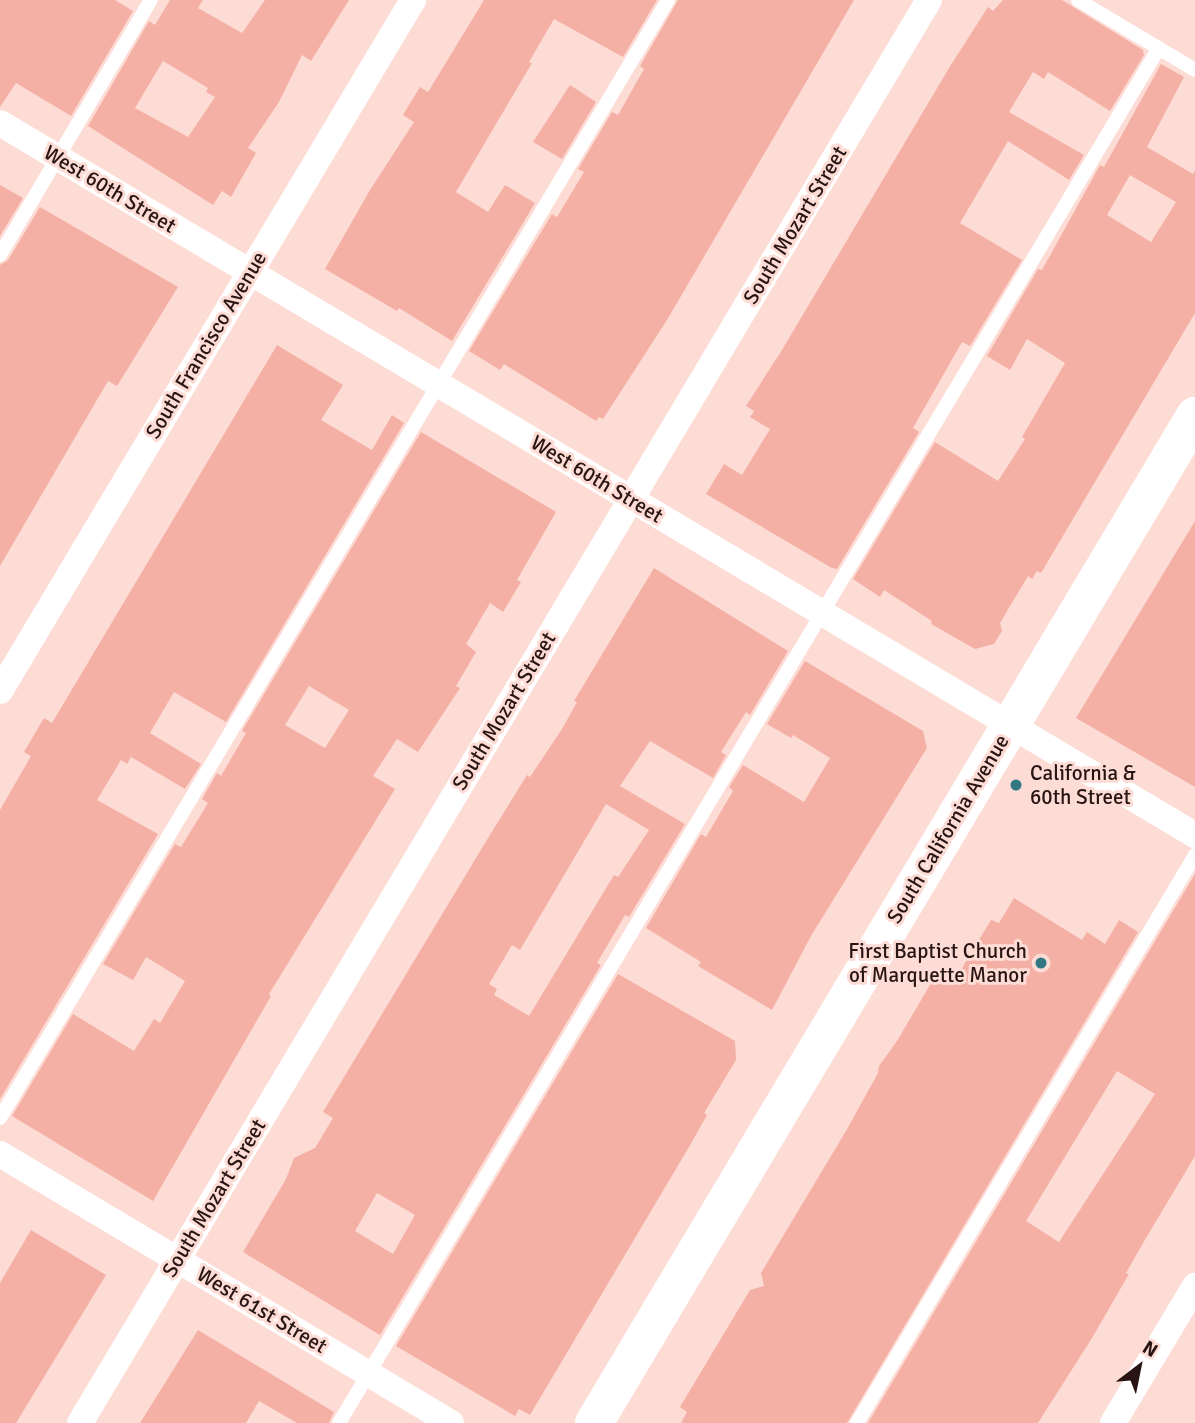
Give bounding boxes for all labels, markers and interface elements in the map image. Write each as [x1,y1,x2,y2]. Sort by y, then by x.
street label: West 60th Street [39,140,181,238]
street label: South Mozart Street [738,141,852,309]
street label: South Francisco Avenue [140,247,272,443]
street label: West 60th Street [526,430,668,528]
street label: South Mozart Street [447,627,561,795]
street label: South California Avenue [882,730,1014,928]
place label: California & 60th Street [1030,760,1136,810]
marker: California & 60th Street [1008,777,1024,793]
place label: First Baptist Church of Marquette Manor [848,938,1027,988]
marker: First Baptist Church of Marquette Manor [1033,955,1049,971]
street label: South Mozart Street [157,1114,271,1282]
street label: West 61st Street [192,1261,332,1359]
north arrow [1104,1332,1174,1402]
text: N [1138,1336,1162,1363]

